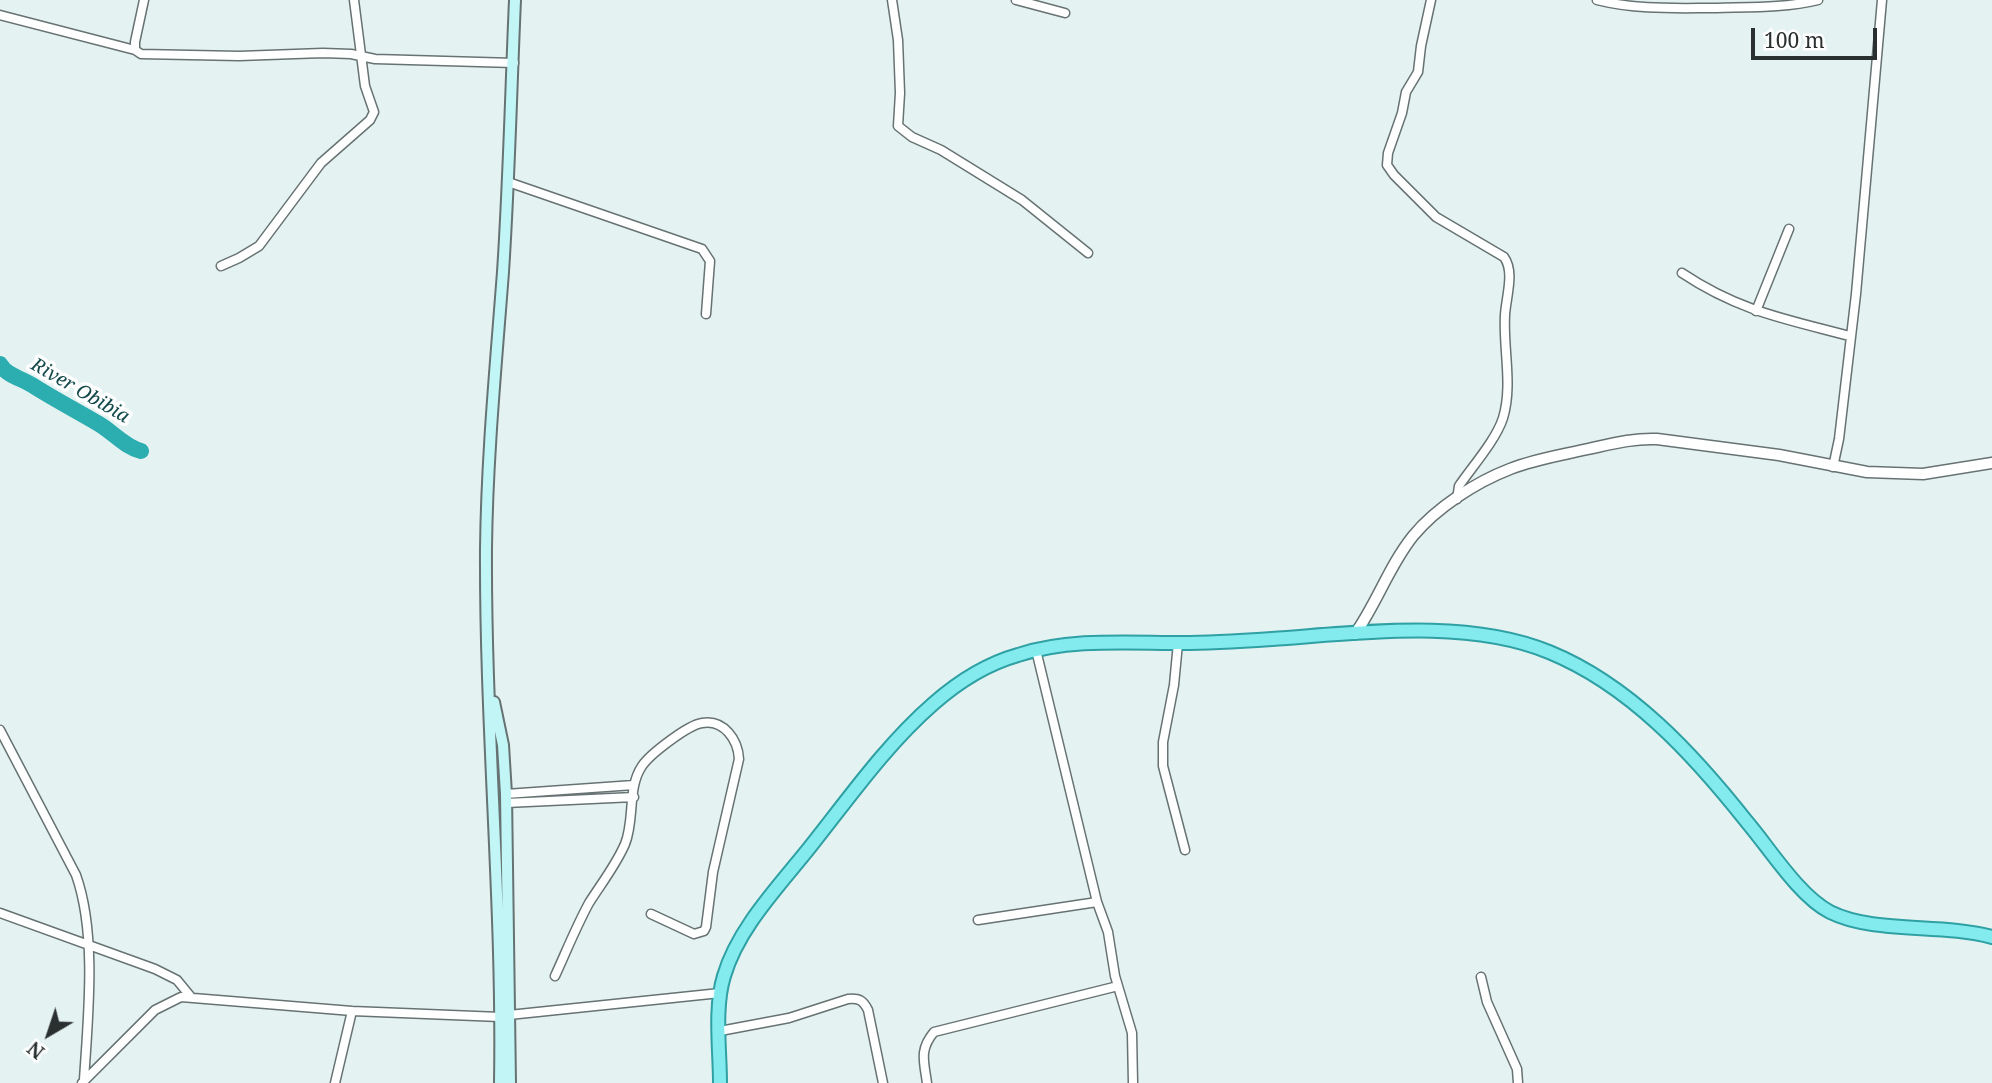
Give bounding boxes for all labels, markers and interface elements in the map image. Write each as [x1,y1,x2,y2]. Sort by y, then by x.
scale bar [1754,14,1880,58]
text: 100 m [1764,26,1825,54]
water label: River Obibia [27,354,133,428]
north arrow [14,999,84,1069]
text: N [22,1036,50,1065]

